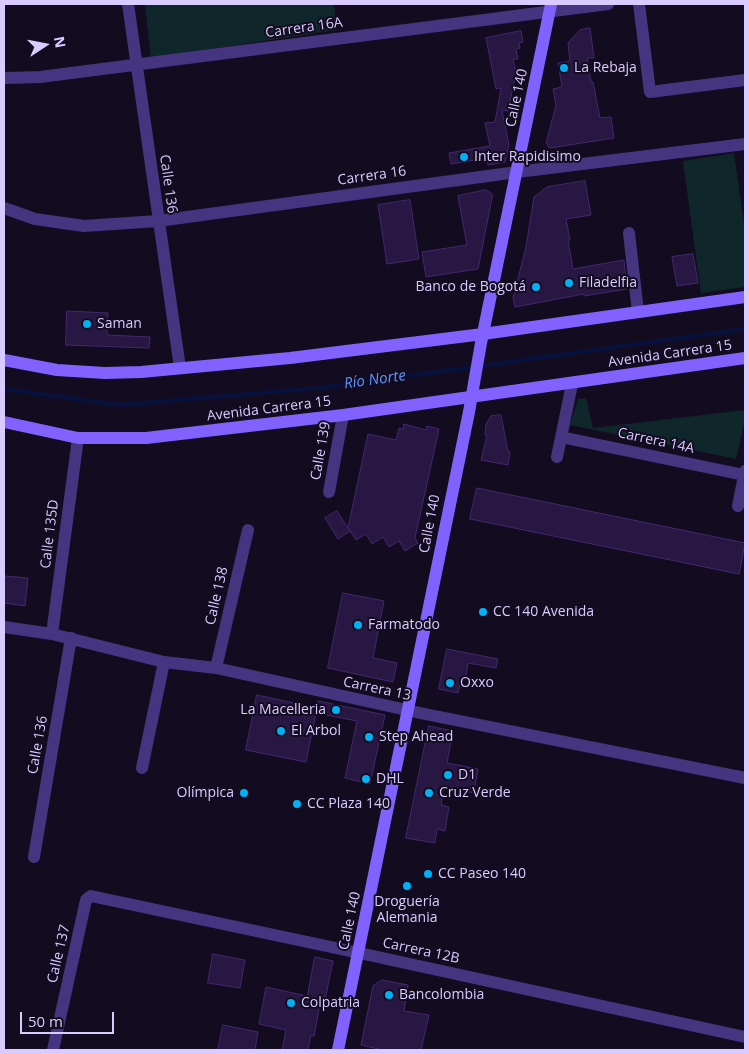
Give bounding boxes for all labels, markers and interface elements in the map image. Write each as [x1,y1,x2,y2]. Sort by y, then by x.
street label: Carrera 16A [264,14,344,42]
north arrow [20,20,70,70]
text: N [50,35,71,49]
place label: La Rebaja [574,60,637,76]
marker: La Rebaja [558,62,570,74]
street label: Calle 140 [503,67,531,129]
place label: Inter Rapidisimo [474,149,581,165]
marker: Inter Rapidisimo [458,151,470,163]
street label: Calle 136 [156,154,180,214]
street label: Carrera 16 [337,163,407,189]
place label: Filadelfia [579,275,637,291]
marker: Filadelfia [563,277,575,289]
place label: Banco de Bogotá [416,279,526,295]
marker: Banco de Bogotá [530,281,542,293]
place label: Saman [97,316,142,332]
marker: Saman [81,318,93,330]
street label: Avenida Carrera 15 [607,337,733,371]
water label: Río Norte [343,367,407,393]
street label: Avenida Carrera 15 [206,393,332,425]
street label: Calle 139 [308,420,334,482]
street label: Carrera 14A [616,425,696,457]
street label: Calle 140 [416,493,444,555]
street label: Calle 135D [37,499,63,569]
street label: Calle 138 [202,565,232,627]
place label: CC 140 Avenida [493,604,594,620]
marker: CC 140 Avenida [477,606,489,618]
place label: Farmatodo [368,617,440,633]
marker: Farmatodo [352,619,364,631]
street label: Carrera 13 [341,674,413,704]
place label: Oxxo [460,675,494,691]
marker: Oxxo [444,677,456,689]
place label: La Macelleria [240,702,326,718]
marker: La Macelleria [330,704,342,716]
street label: Calle 136 [25,714,51,776]
place label: El Arbol [291,723,341,739]
marker: El Arbol [275,725,287,737]
place label: Step Ahead [379,729,453,745]
marker: Step Ahead [363,731,375,743]
place label: D1 [458,767,476,783]
marker: D1 [442,769,454,781]
place label: DHL [376,771,404,787]
marker: DHL [360,773,372,785]
place label: Olímpica [176,785,234,801]
place label: Cruz Verde [439,785,511,801]
marker: Olímpica [238,787,250,799]
marker: Cruz Verde [423,787,435,799]
place label: CC Plaza 140 [307,796,390,812]
marker: CC Plaza 140 [291,798,303,810]
place label: CC Paseo 140 [438,866,526,882]
marker: CC Paseo 140 [422,868,434,880]
marker: Droguería Alemania [401,880,413,892]
street label: Calle 140 [336,890,364,952]
place label: Droguería Alemania [374,894,440,926]
street label: Calle 137 [44,923,74,985]
street label: Carrera 12B [381,935,461,967]
place label: Bancolombia [399,987,484,1003]
marker: Bancolombia [383,989,395,1001]
place label: Colpatria [301,995,360,1011]
marker: Colpatria [285,997,297,1009]
scale bar [22,1002,116,1034]
text: 50 m [28,1011,63,1031]

